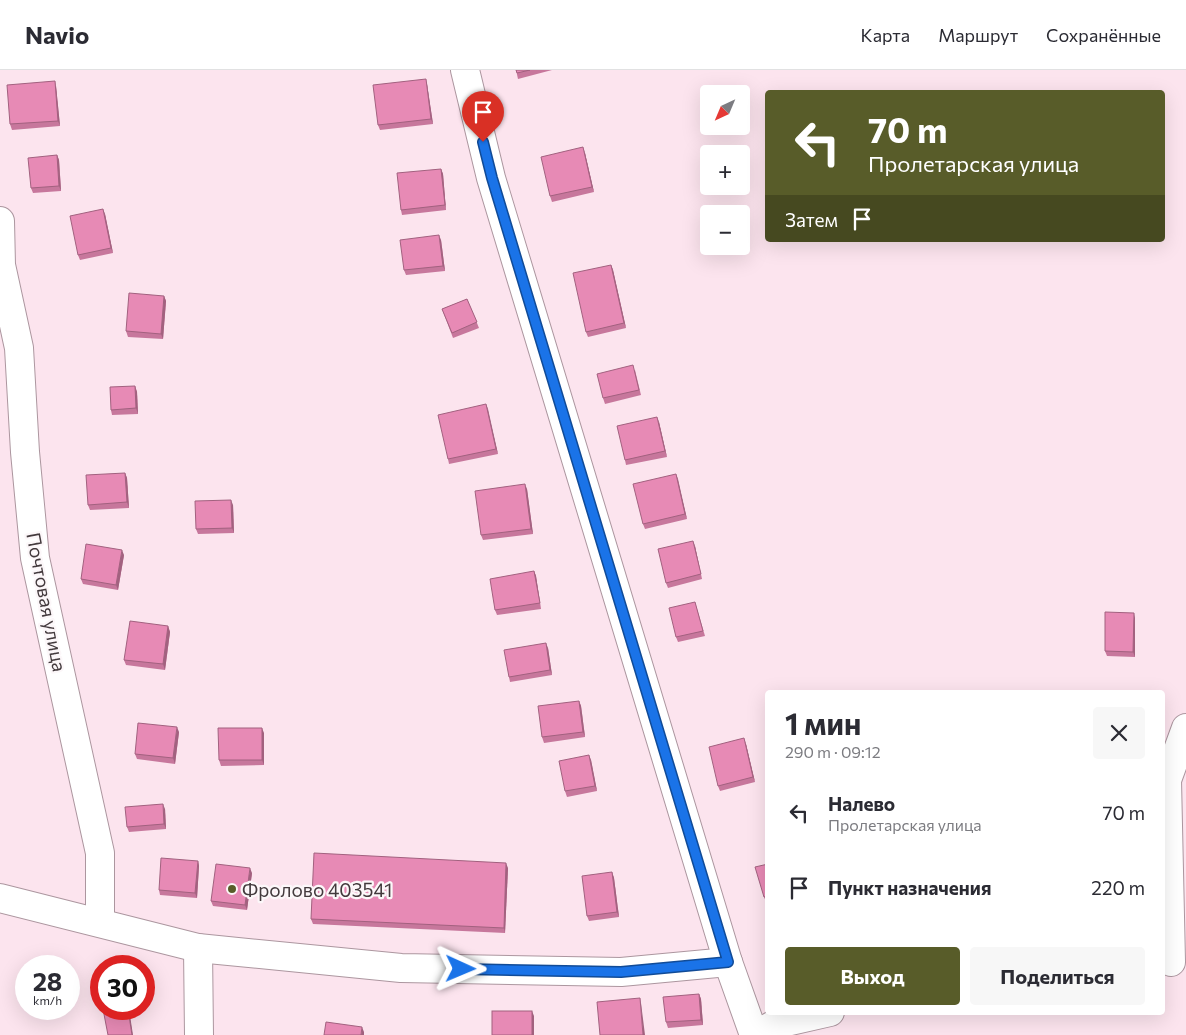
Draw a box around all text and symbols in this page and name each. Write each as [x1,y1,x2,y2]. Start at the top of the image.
text: Navio [25,20,89,49]
text: Карта [861,24,910,46]
text: Маршрут [938,24,1018,46]
text: Сохранённые [1046,24,1161,46]
north arrow [700,85,750,135]
map controls [700,85,750,255]
pin [462,91,504,142]
icon: arrive [469,98,497,126]
text: 70 m [868,107,948,150]
icon: left [785,110,850,175]
button: + [700,145,750,195]
text: Пролетарская улица [868,150,1079,177]
button: − [700,205,750,255]
icon: arrive [848,205,876,233]
text: Затем [785,208,838,231]
street label: Почтовая улица [22,530,72,674]
text: 1 мин [785,704,861,741]
button: close [1093,707,1145,759]
text: 290 m · 09:12 [785,742,881,761]
text: Налево [828,792,895,815]
icon: left [785,799,813,827]
text: 70 m [1102,801,1145,824]
text: Пролетарская улица [828,815,982,834]
icon: arrive [785,874,813,902]
text: Пункт назначения [828,876,991,899]
text: 220 m [1091,876,1145,899]
place label: Фролово 403541 [242,878,392,901]
marker: Фролово 403541 [226,883,238,895]
position arrow [434,942,486,994]
button: Выход [785,947,960,1005]
button: Поделиться [970,947,1145,1005]
speed limit sign: 30 [90,955,155,1020]
text: 28 [33,966,62,996]
text: km/h [33,993,62,1007]

